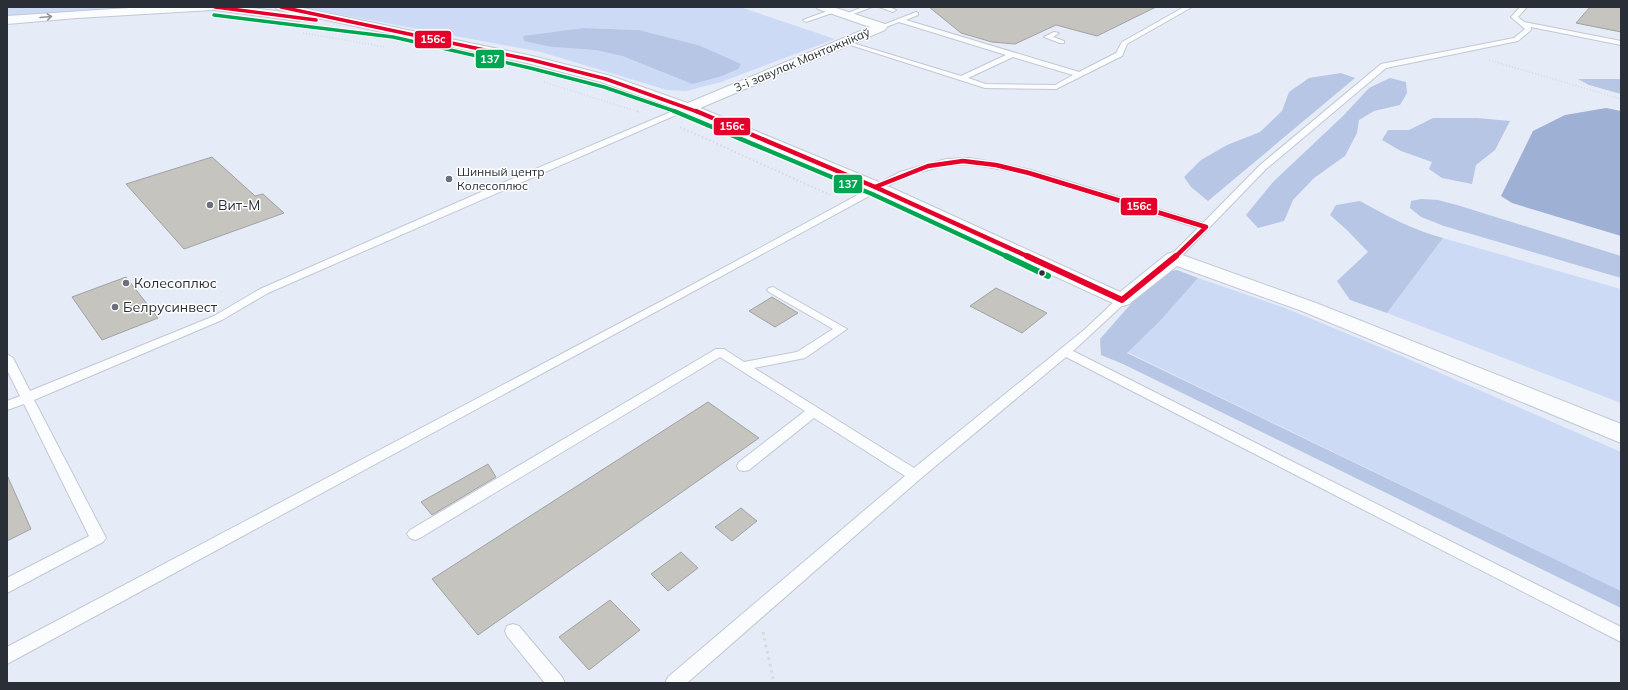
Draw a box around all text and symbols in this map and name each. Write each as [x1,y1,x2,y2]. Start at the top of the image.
one-way arrow [39,13,52,20]
street label: 3-і завулак Мантажнікаў [732,24,873,95]
line badge: 156с [414,30,452,49]
text: 156с [420,32,446,46]
line badge: 137 [475,49,505,69]
text: 137 [480,52,500,66]
line badge: 156с [713,117,751,136]
text: 156с [719,119,745,133]
place label: Шинный центр Колесоплюс [457,164,545,193]
marker: Шинный центр Колесоплюс [444,174,454,184]
line badge: 137 [833,174,863,194]
text: 137 [838,177,858,191]
place label: Вит-М [218,196,260,214]
line badge: 156с [1120,197,1158,216]
text: 156с [1126,199,1152,213]
marker: Вит-М [205,200,215,210]
unlabelled marker [1037,268,1047,278]
place label: Колесоплюс [134,274,217,292]
marker: Колесоплюс [121,278,131,288]
place label: Белрусинвест [123,298,218,316]
marker: Белрусинвест [110,302,120,312]

